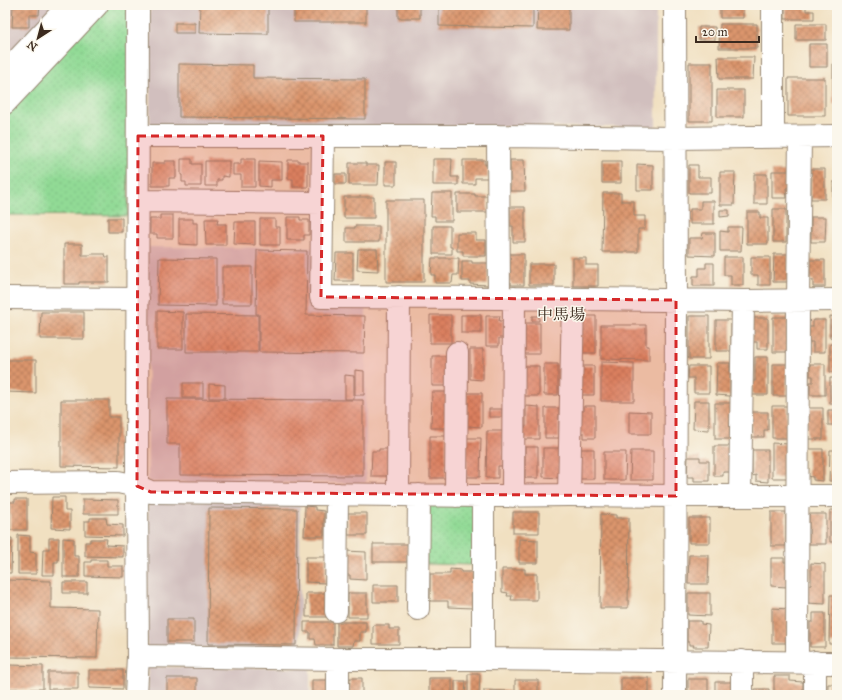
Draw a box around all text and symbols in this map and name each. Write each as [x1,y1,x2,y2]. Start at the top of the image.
north arrow [18,18,58,58]
scale bar [696,18,759,44]
text: 20 m [702,25,728,39]
text: N [24,37,40,54]
district label: 中馬場 [537,305,585,324]

